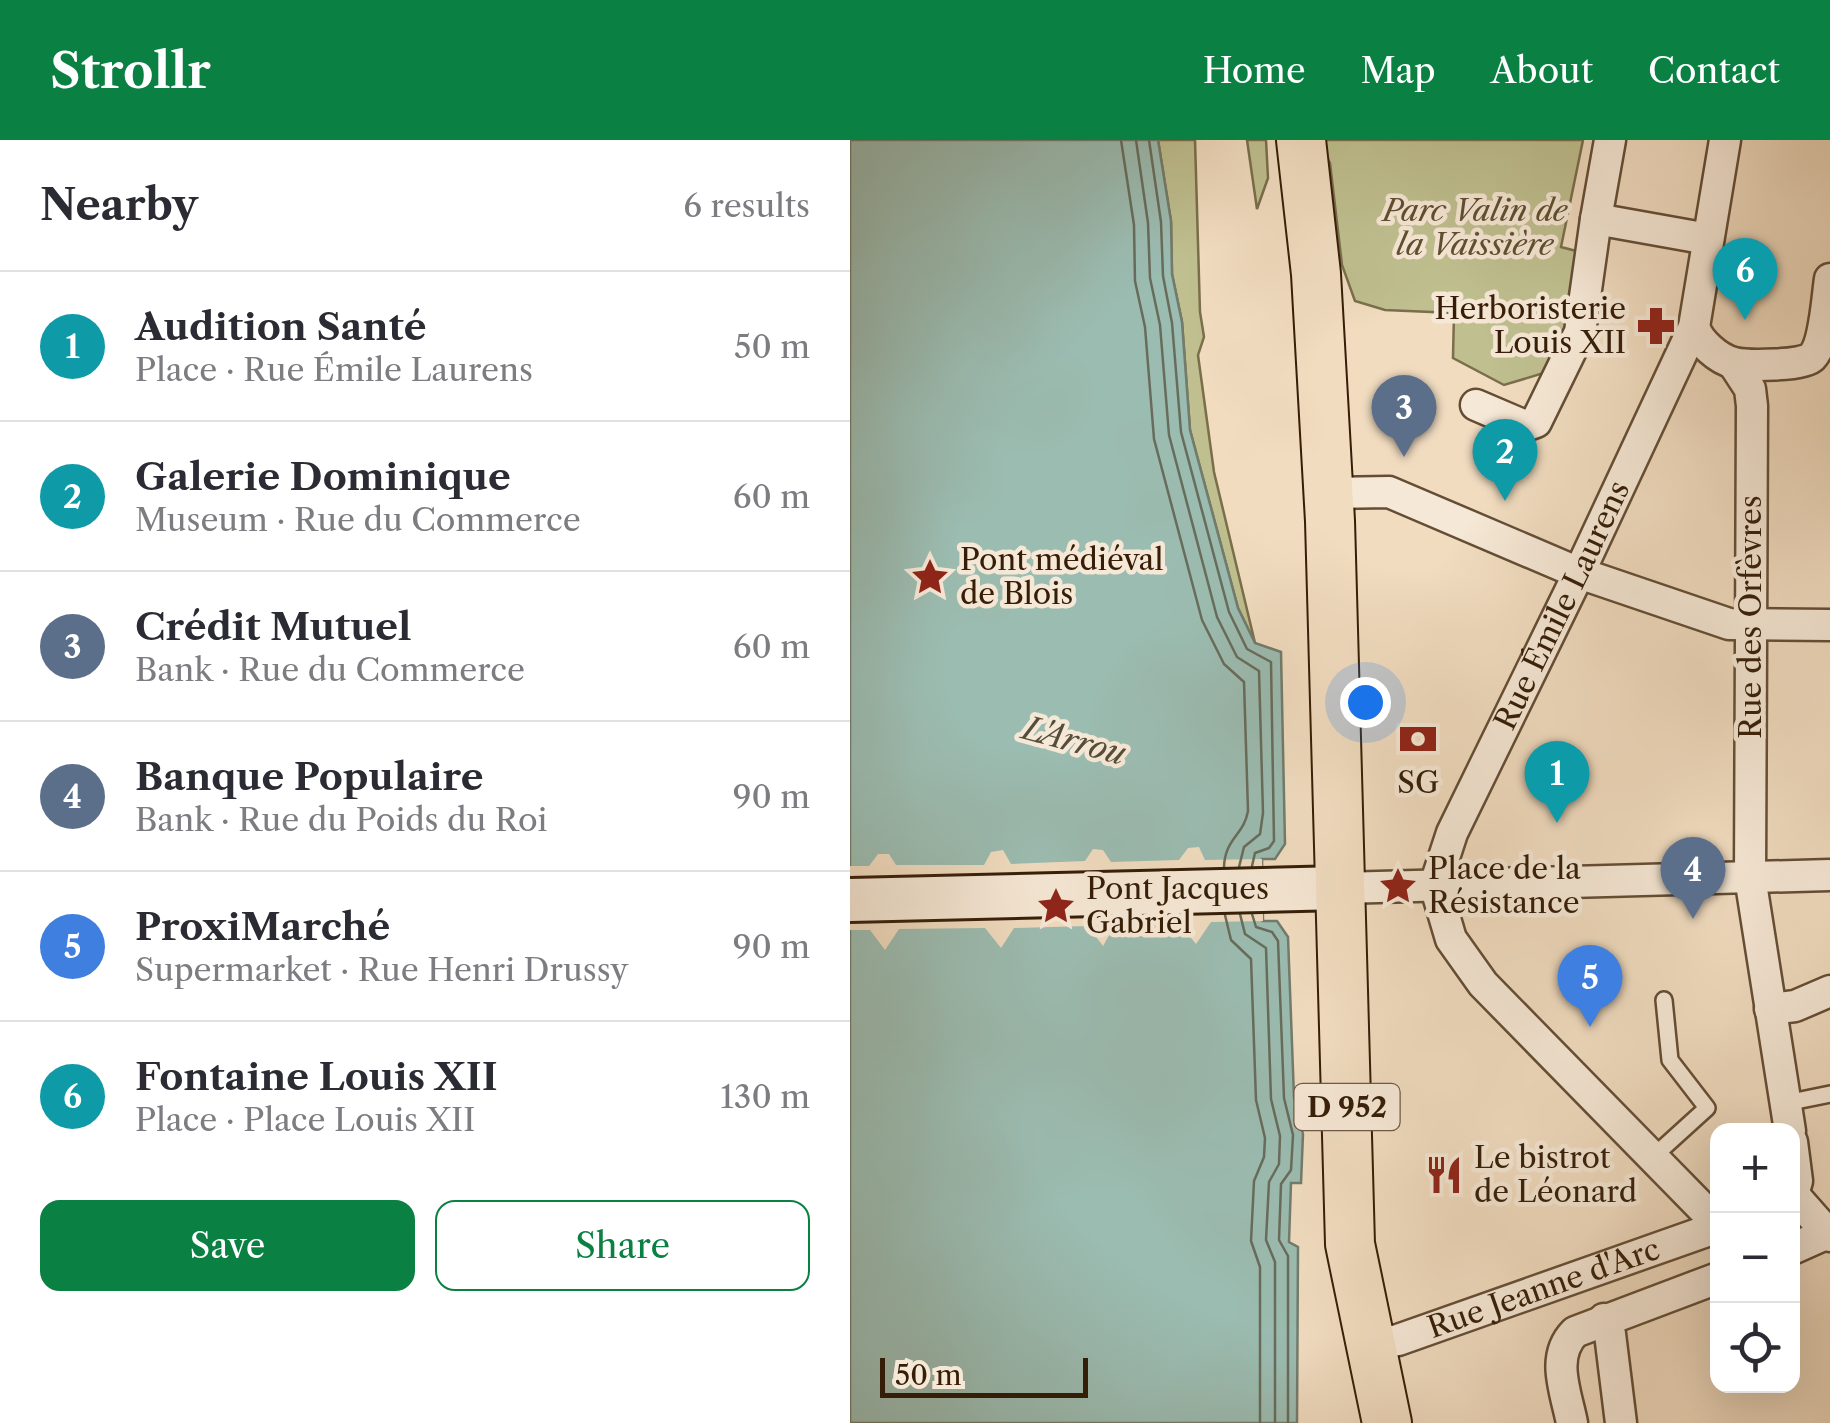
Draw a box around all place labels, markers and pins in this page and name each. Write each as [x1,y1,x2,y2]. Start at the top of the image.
pin: 6 [1712,238,1778,320]
place label: Herboristerie Louis XII [1434,290,1626,361]
pharmacy icon: Herboristerie Louis XII [1635,305,1677,347]
pin: 3 [1372,374,1436,457]
pin: 2 [1472,418,1538,501]
place label: Pont médiéval de Blois [960,541,1163,612]
place icon: Pont médiéval de Blois [909,556,951,598]
bank icon: SG [1397,718,1439,760]
pin: 1 [1524,740,1590,823]
place label: SG [1397,764,1439,801]
pin: 4 [1660,836,1726,919]
place label: Place de la Résistance [1428,850,1581,921]
place icon: Place de la Résistance [1377,865,1419,907]
place label: Pont Jacques Gabriel [1086,870,1269,941]
place icon: Pont Jacques Gabriel [1035,885,1077,927]
pin: 5 [1558,944,1622,1027]
place label: Le bistrot de Léonard [1474,1139,1637,1210]
restaurant icon: Le bistrot de Léonard [1423,1154,1465,1196]

